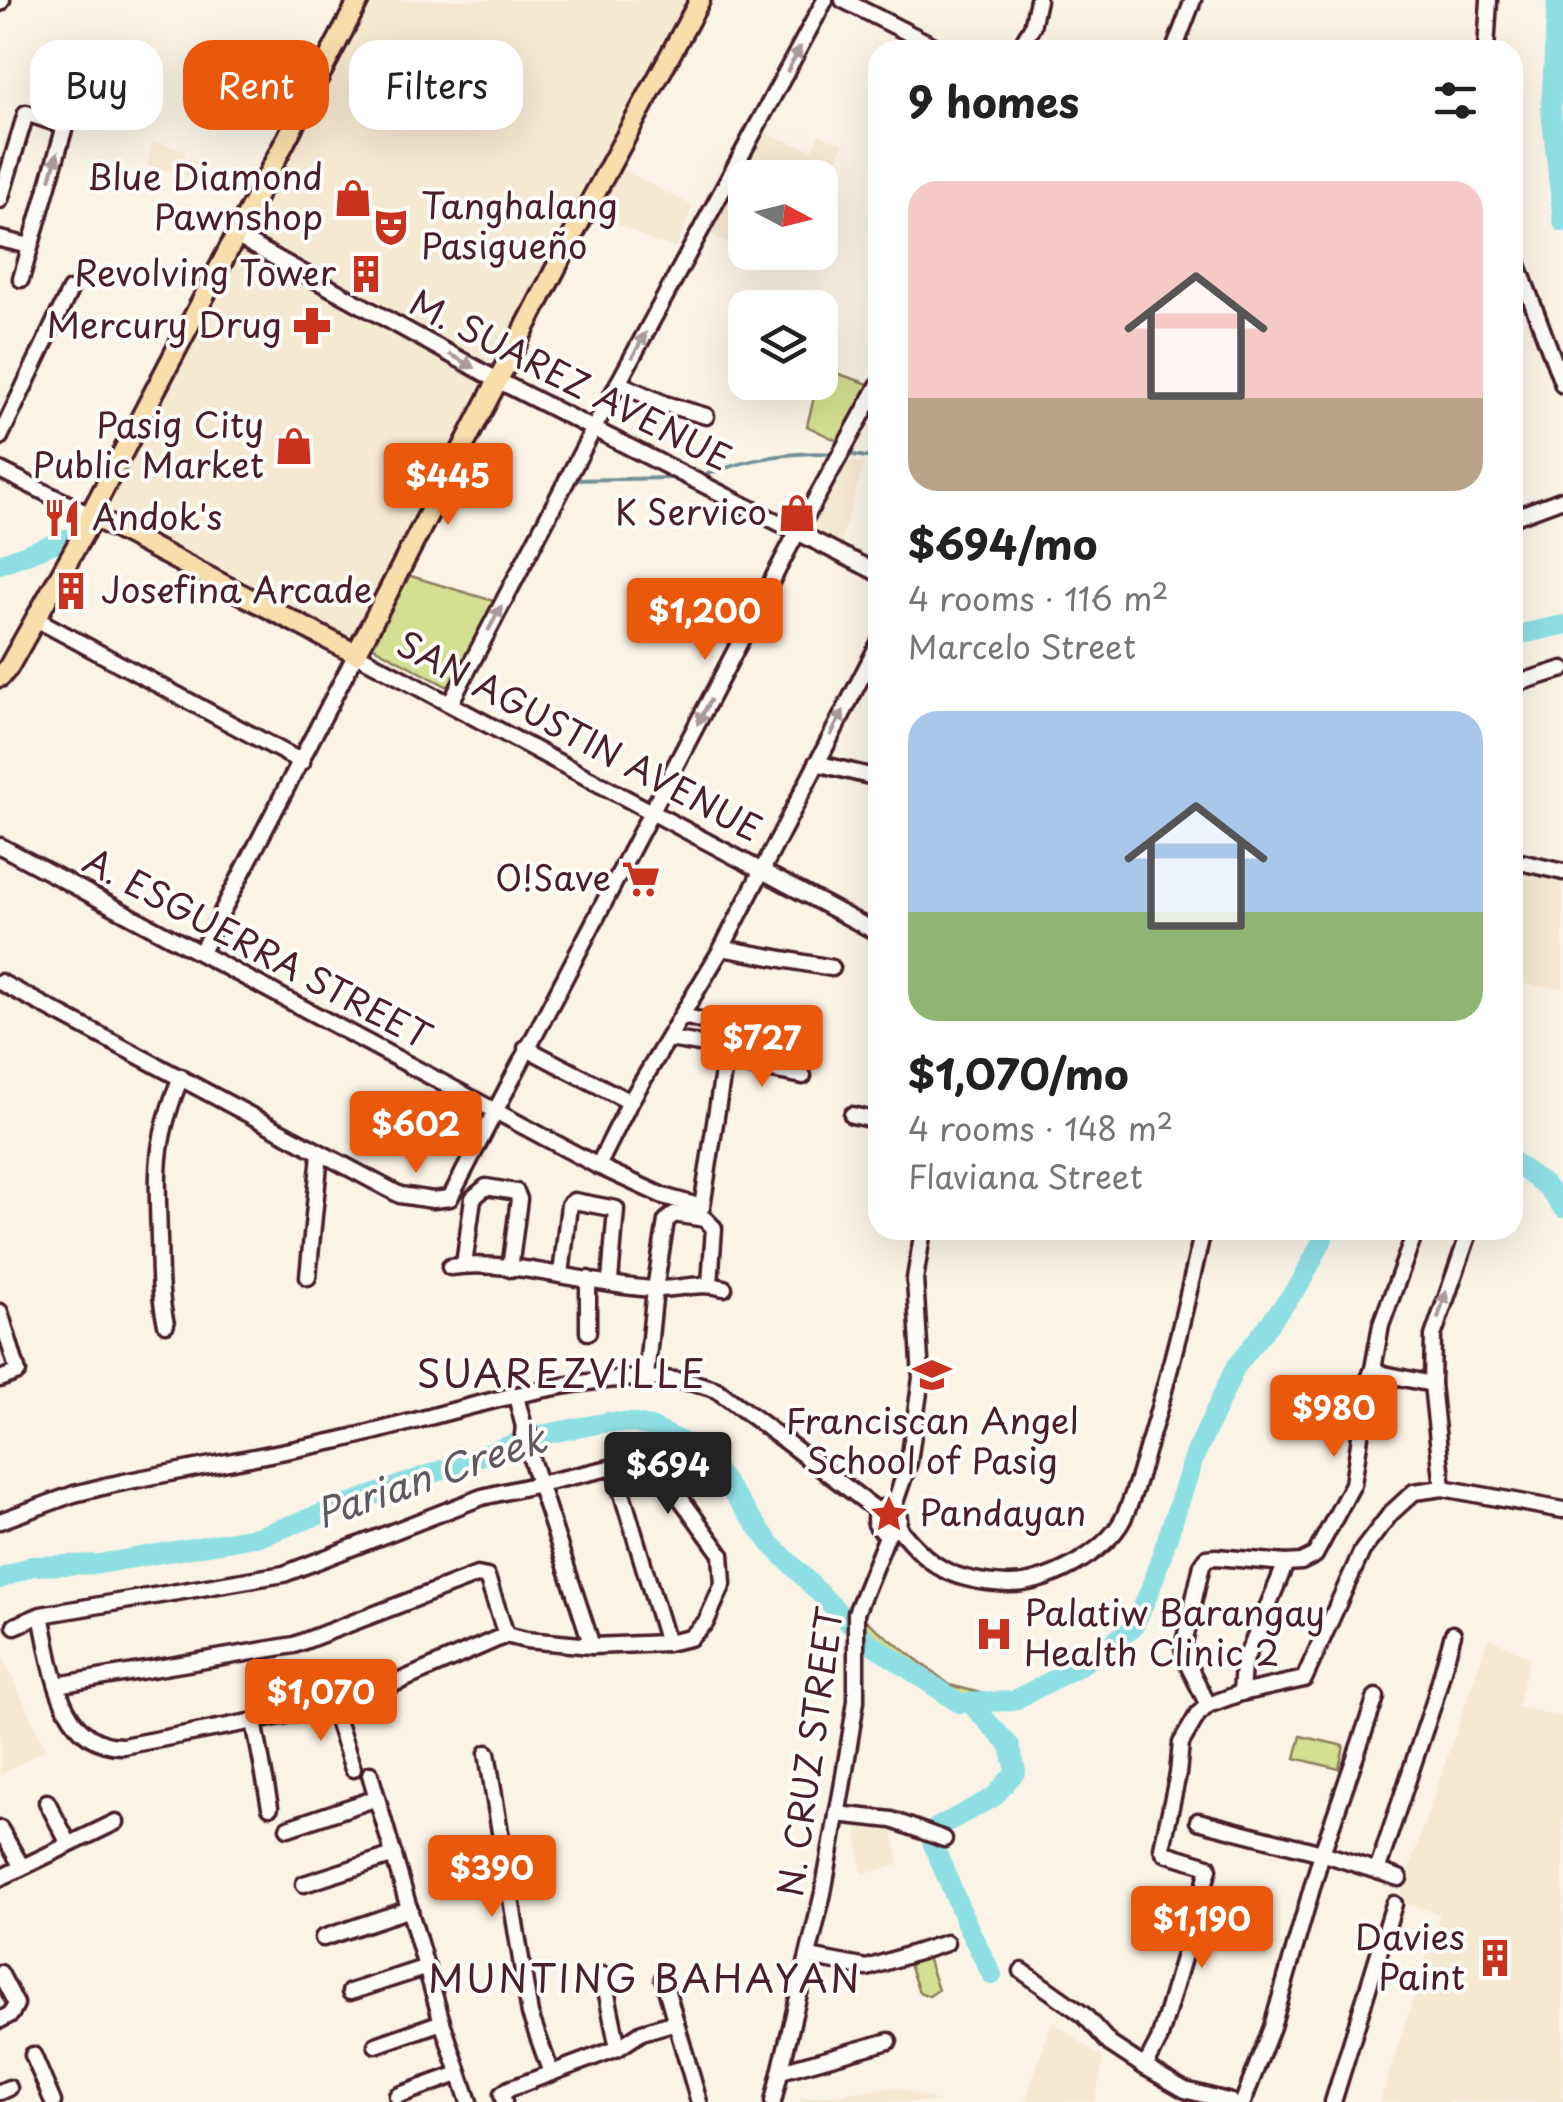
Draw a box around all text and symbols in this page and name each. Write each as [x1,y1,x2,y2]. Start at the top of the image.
chip: Buy [30,40,163,130]
chip: Rent [183,40,329,130]
chip: Filters [349,40,523,130]
one-way arrow [785,44,802,73]
text: 9 homes [908,69,1079,132]
icon: filters [1428,73,1483,128]
place label: Blue Diamond Pawnshop [87,149,323,242]
one-way arrow [47,150,62,181]
north arrow [728,160,838,270]
map controls [728,160,838,400]
shop icon: Blue Diamond Pawnshop [332,177,374,219]
place label: Tanghalang Pasigueño [421,178,618,271]
theatre icon: Tanghalang Pasigueño [370,206,412,248]
place label: Revolving Tower [74,245,337,298]
icon: home [1106,246,1286,426]
building icon: Revolving Tower [345,253,387,295]
street label: M. SUAREZ AVENUE [401,275,741,483]
button: layers [728,290,838,400]
place label: Mercury Drug [46,297,282,350]
pharmacy icon: Mercury Drug [291,305,333,347]
one-way arrow [631,330,648,359]
one-way arrow [448,352,476,369]
place label: Pasig City Public Market [33,397,264,490]
shop icon: Pasig City Public Market [273,425,315,467]
pin: $445 [389,443,507,528]
text: $445 [406,451,490,499]
place label: K Servico [615,484,767,537]
place label: Andok's [92,489,222,542]
shop icon: K Servico [776,492,818,534]
restaurant icon: Andok's [41,497,83,539]
text: $694/mo [908,511,1098,574]
place label: Josefina Arcade [101,562,372,615]
building icon: Josefina Arcade [50,570,92,612]
text: 4 rooms · 116 m² [908,574,1169,622]
pin: $1,200 [624,578,786,663]
text: $1,200 [649,586,761,634]
one-way arrow [486,603,503,632]
street label: SAN AGUSTIN AVENUE [388,616,772,854]
text: Marcelo Street [908,622,1136,670]
one-way arrow [696,697,713,726]
one-way arrow [828,709,845,738]
icon: home [1106,776,1286,956]
street label: A. ESGUERRA STREET [75,833,442,1061]
place label: O!Save [495,850,611,903]
supermarket icon: O!Save [620,858,662,900]
pin: $727 [703,1005,821,1090]
text: $727 [723,1013,801,1061]
text: $1,070/mo [908,1041,1129,1104]
pin: $602 [357,1091,475,1176]
text: $602 [372,1099,460,1147]
text: 4 rooms · 148 m² [908,1104,1173,1152]
text: Flaviana Street [908,1152,1143,1200]
one-way arrow [1435,1289,1450,1320]
district label: SUAREZVILLE [417,1344,707,1401]
school or university icon: Franciscan Angel School of Pasig [911,1354,953,1396]
pin: $980 [1275,1375,1393,1460]
text: $980 [1292,1383,1376,1431]
place label: Franciscan Angel School of Pasig [785,1393,1079,1486]
water label: Parian Creek [307,1408,555,1541]
pin: $694 [609,1432,727,1517]
text: $694 [626,1440,710,1488]
place label: Pandayan [919,1485,1086,1538]
place icon: Pandayan [868,1493,910,1535]
place label: Palatiw Barangay Health Clinic 2 [1024,1585,1325,1678]
street label: N. CRUZ STREET [762,1604,855,1900]
hospital icon: Palatiw Barangay Health Clinic 2 [973,1613,1015,1655]
pin: $1,070 [240,1659,402,1744]
text: $1,070 [267,1667,375,1715]
pin: $390 [433,1835,551,1920]
text: $390 [450,1843,534,1891]
pin: $1,190 [1121,1886,1283,1971]
text: $1,190 [1153,1894,1251,1942]
place label: Davies Paint [1355,1909,1465,2002]
building icon: Davies Paint [1474,1937,1516,1979]
district label: MUNTING BAHAYAN [428,1949,862,2006]

